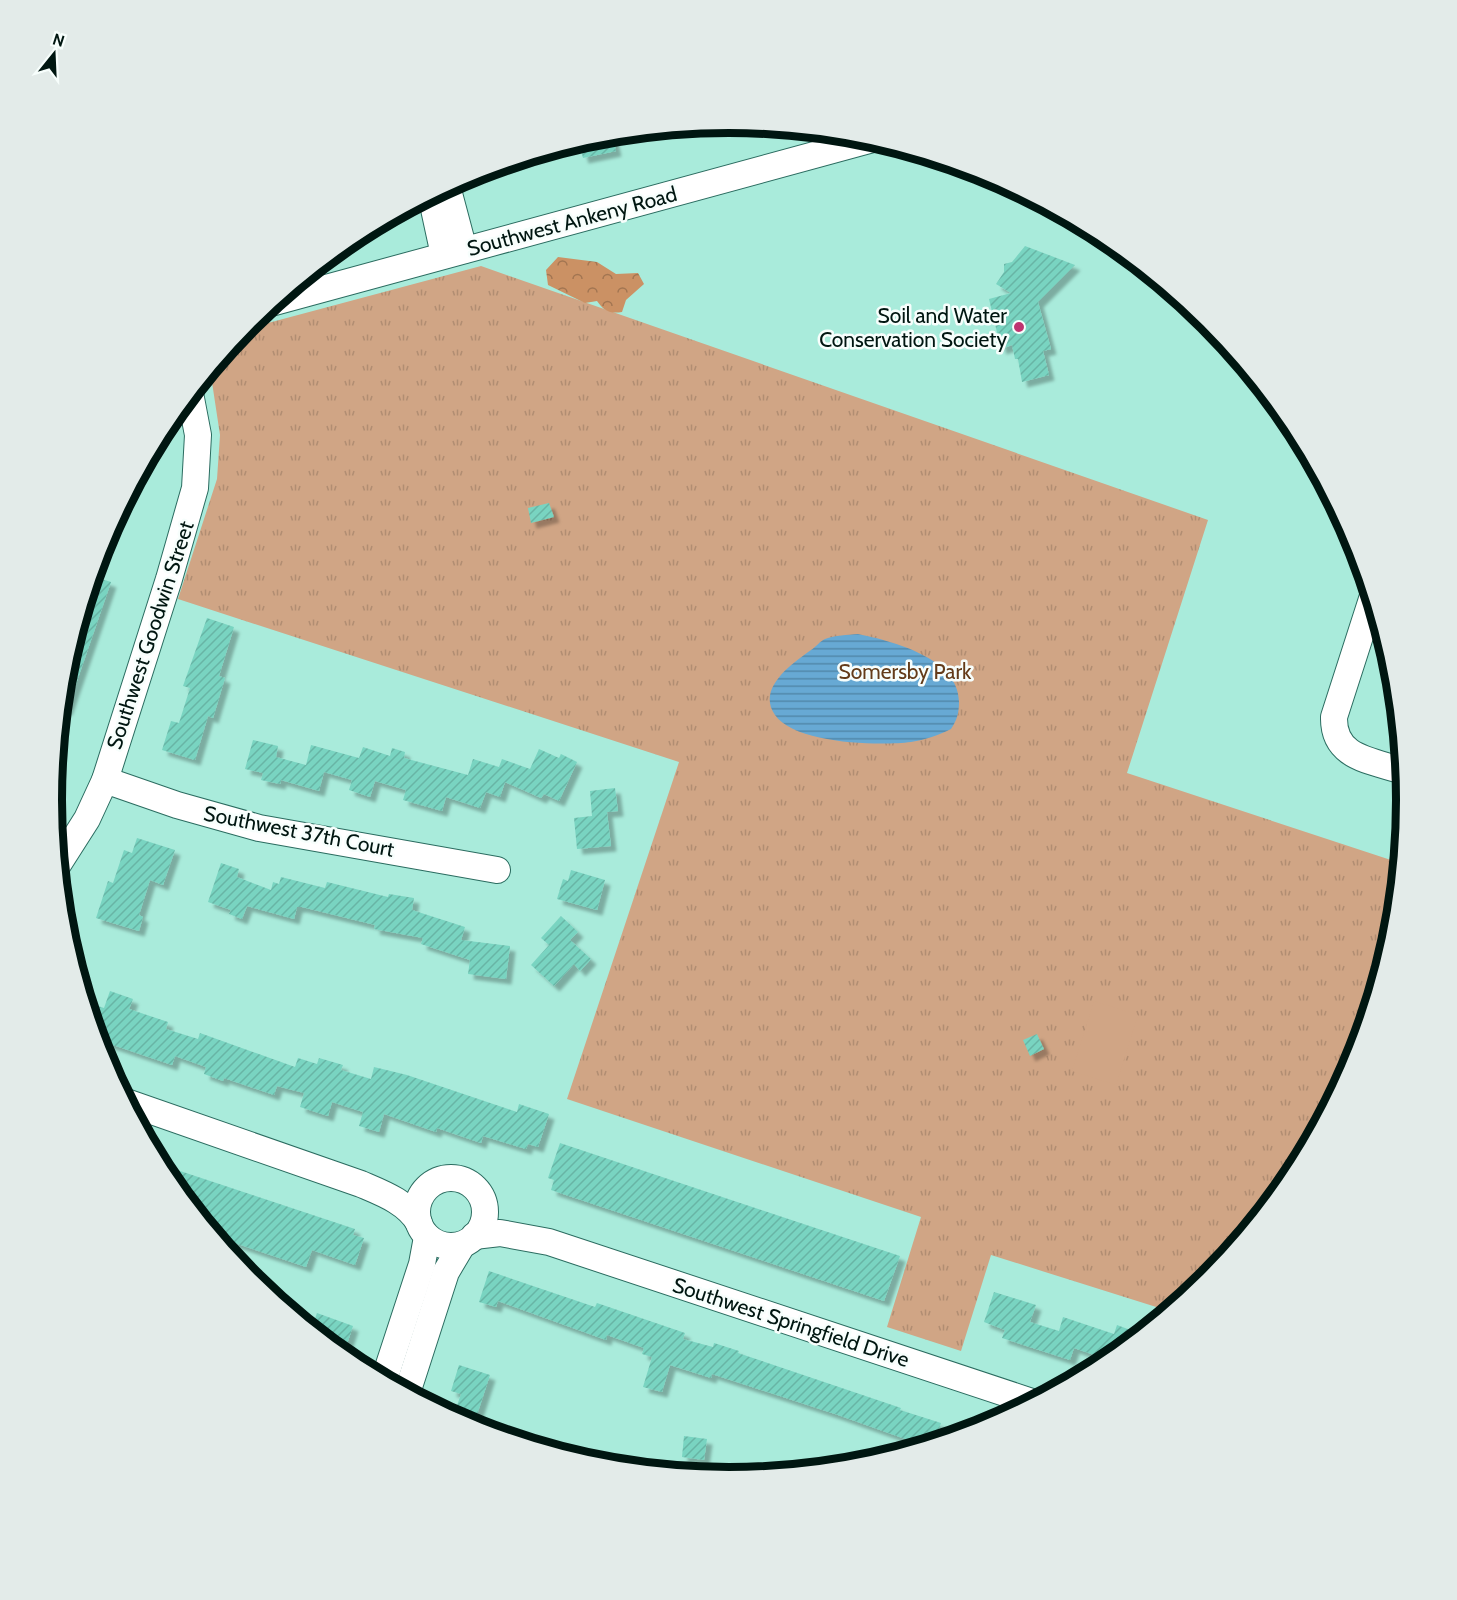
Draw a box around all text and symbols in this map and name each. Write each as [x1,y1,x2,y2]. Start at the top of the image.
north arrow [24,24,84,84]
text: N [50,29,67,51]
street label: Southwest Ankeny Road [464,181,680,261]
place label: Soil and Water Conservation Society [819,303,1007,352]
marker: Soil and Water Conservation Society [1012,320,1026,334]
street label: Southwest Goodwin Street [101,518,199,752]
park label: Somersby Park [839,659,972,684]
street label: Southwest 37th Court [202,800,396,862]
street label: Southwest Springfield Drive [670,1272,913,1372]

